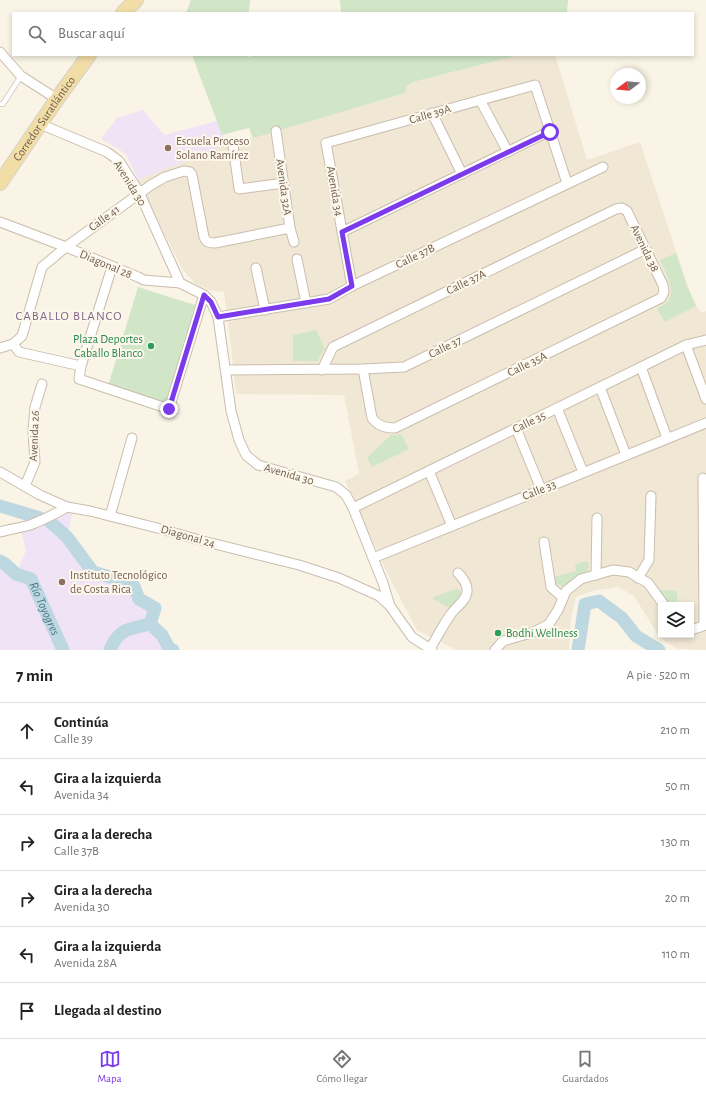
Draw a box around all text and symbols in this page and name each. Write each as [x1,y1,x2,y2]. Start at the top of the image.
search box [12,12,694,56]
icon: search [26,23,48,45]
text: Buscar aquí [58,26,125,41]
north arrow [610,68,646,104]
street label: Corredor Suratlántico [11,74,77,163]
street label: Calle 39A [408,102,452,126]
route start [541,123,559,141]
place label: Escuela Proceso Solano Ramírez [176,135,249,161]
marker: Escuela Proceso Solano Ramírez [163,143,173,153]
street label: Avenida 30 [111,158,149,208]
street label: Avenida 32A [274,158,294,216]
street label: Avenida 34 [325,165,345,217]
street label: Calle 41 [86,203,122,233]
street label: Avenida 38 [629,223,662,274]
street label: Calle 37B [394,241,436,271]
street label: Diagonal 28 [78,248,134,281]
street label: Calle 37A [444,267,488,297]
district label: CABALLO BLANCO [15,310,123,323]
place label: Plaza Deportes Caballo Blanco [73,333,143,359]
street label: Calle 37 [427,334,463,360]
marker: Plaza Deportes Caballo Blanco [146,341,156,351]
street label: Calle 35A [505,349,549,379]
route end [160,400,178,418]
street label: Calle 35 [511,409,547,435]
street label: Avenida 26 [27,410,41,462]
street label: Avenida 30 [263,461,315,487]
street label: Calle 33 [520,478,558,502]
street label: Diagonal 24 [160,523,217,550]
place label: Instituto Tecnológico de Costa Rica [70,569,167,595]
marker: Instituto Tecnológico de Costa Rica [57,577,67,587]
water label: Río Toyogres [27,580,62,637]
map controls [658,602,694,638]
button: layers [658,602,694,638]
place label: Bodhi Wellness [506,627,578,639]
marker: Bodhi Wellness [493,628,503,638]
text: 7 min [16,667,53,684]
text: A pie · 520 m [627,669,690,682]
text: Continúa [54,715,109,730]
icon: ahead [16,720,38,742]
text: 210 m [660,724,690,737]
text: Calle 39 [54,733,93,746]
text: Gira a la izquierda [54,771,161,786]
icon: left [16,776,38,798]
text: 50 m [665,780,690,793]
text: Avenida 34 [54,789,109,802]
text: Gira a la derecha [54,827,153,842]
icon: right [16,832,38,854]
text: 130 m [661,836,690,849]
text: Calle 37B [54,845,99,858]
text: Gira a la derecha [54,883,153,898]
icon: right [16,888,38,910]
text: 20 m [665,892,690,905]
text: Avenida 30 [54,901,110,914]
text: Gira a la izquierda [54,939,161,954]
icon: left [16,944,38,966]
text: 110 m [662,948,690,961]
text: Avenida 28A [54,957,117,970]
icon: arrive [16,1000,38,1022]
text: Llegada al destino [54,1003,162,1018]
tab: Mapa [97,1048,122,1085]
tab: Cómo llegar [316,1048,367,1085]
tab: Guardados [562,1048,609,1085]

